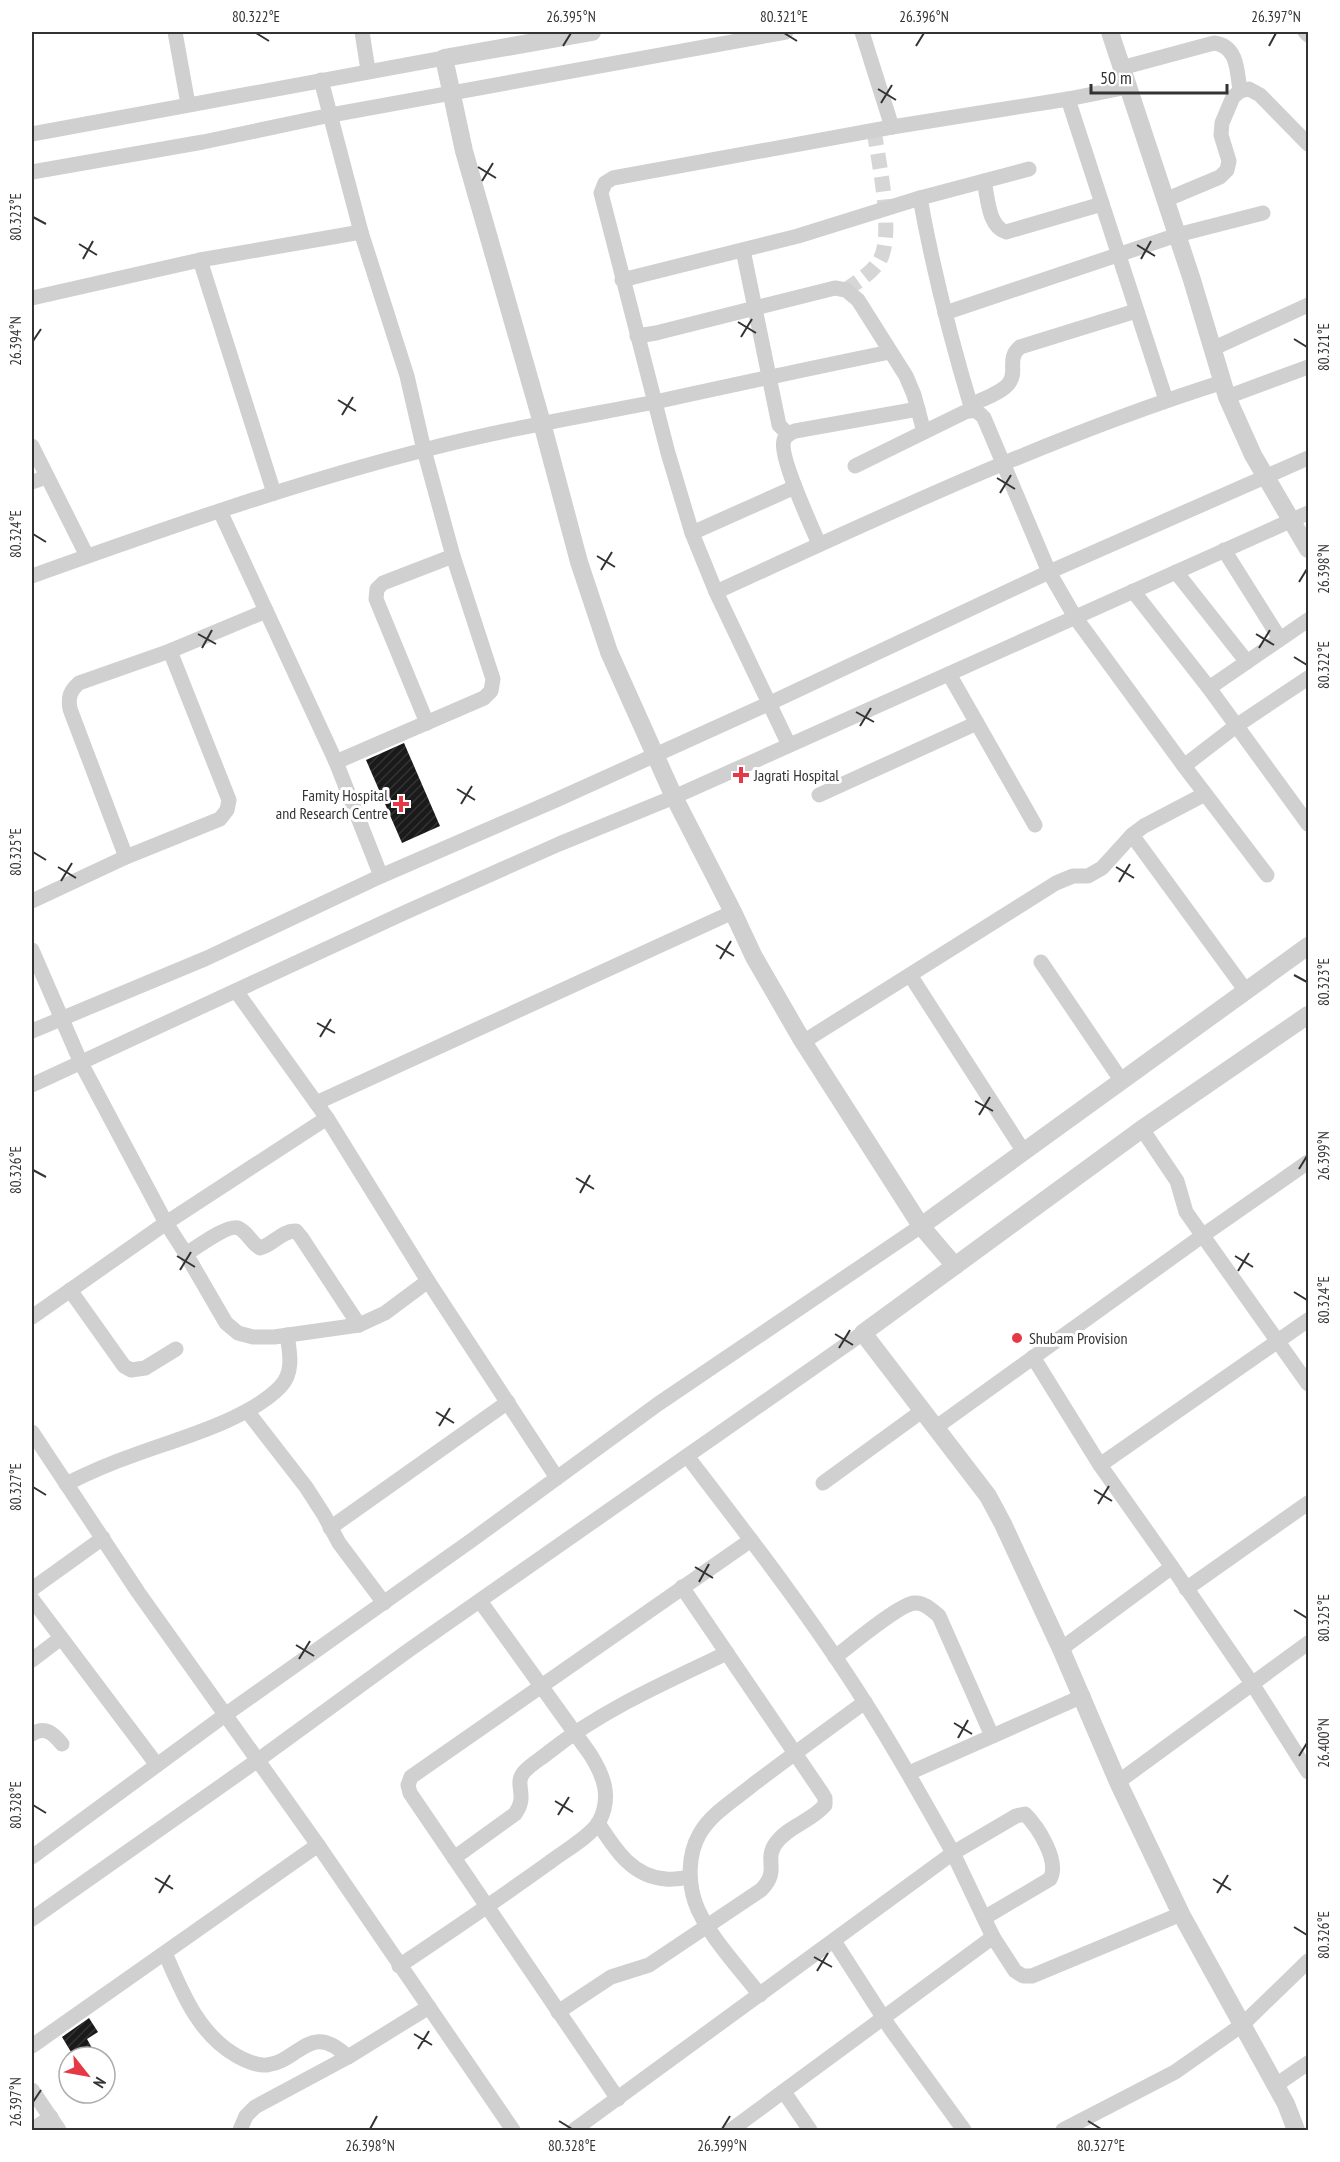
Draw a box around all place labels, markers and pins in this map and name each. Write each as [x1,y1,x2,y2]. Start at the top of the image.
place label: Jagrati Hospital [753,765,839,785]
marker: Jagrati Hospital [732,766,750,784]
place label: Famity Hospital and Research Centre [276,785,388,823]
marker: Famity Hospital and Research Centre [392,795,410,813]
place label: Shubam Provision [1029,1328,1127,1348]
marker: Shubam Provision [1010,1331,1024,1345]

